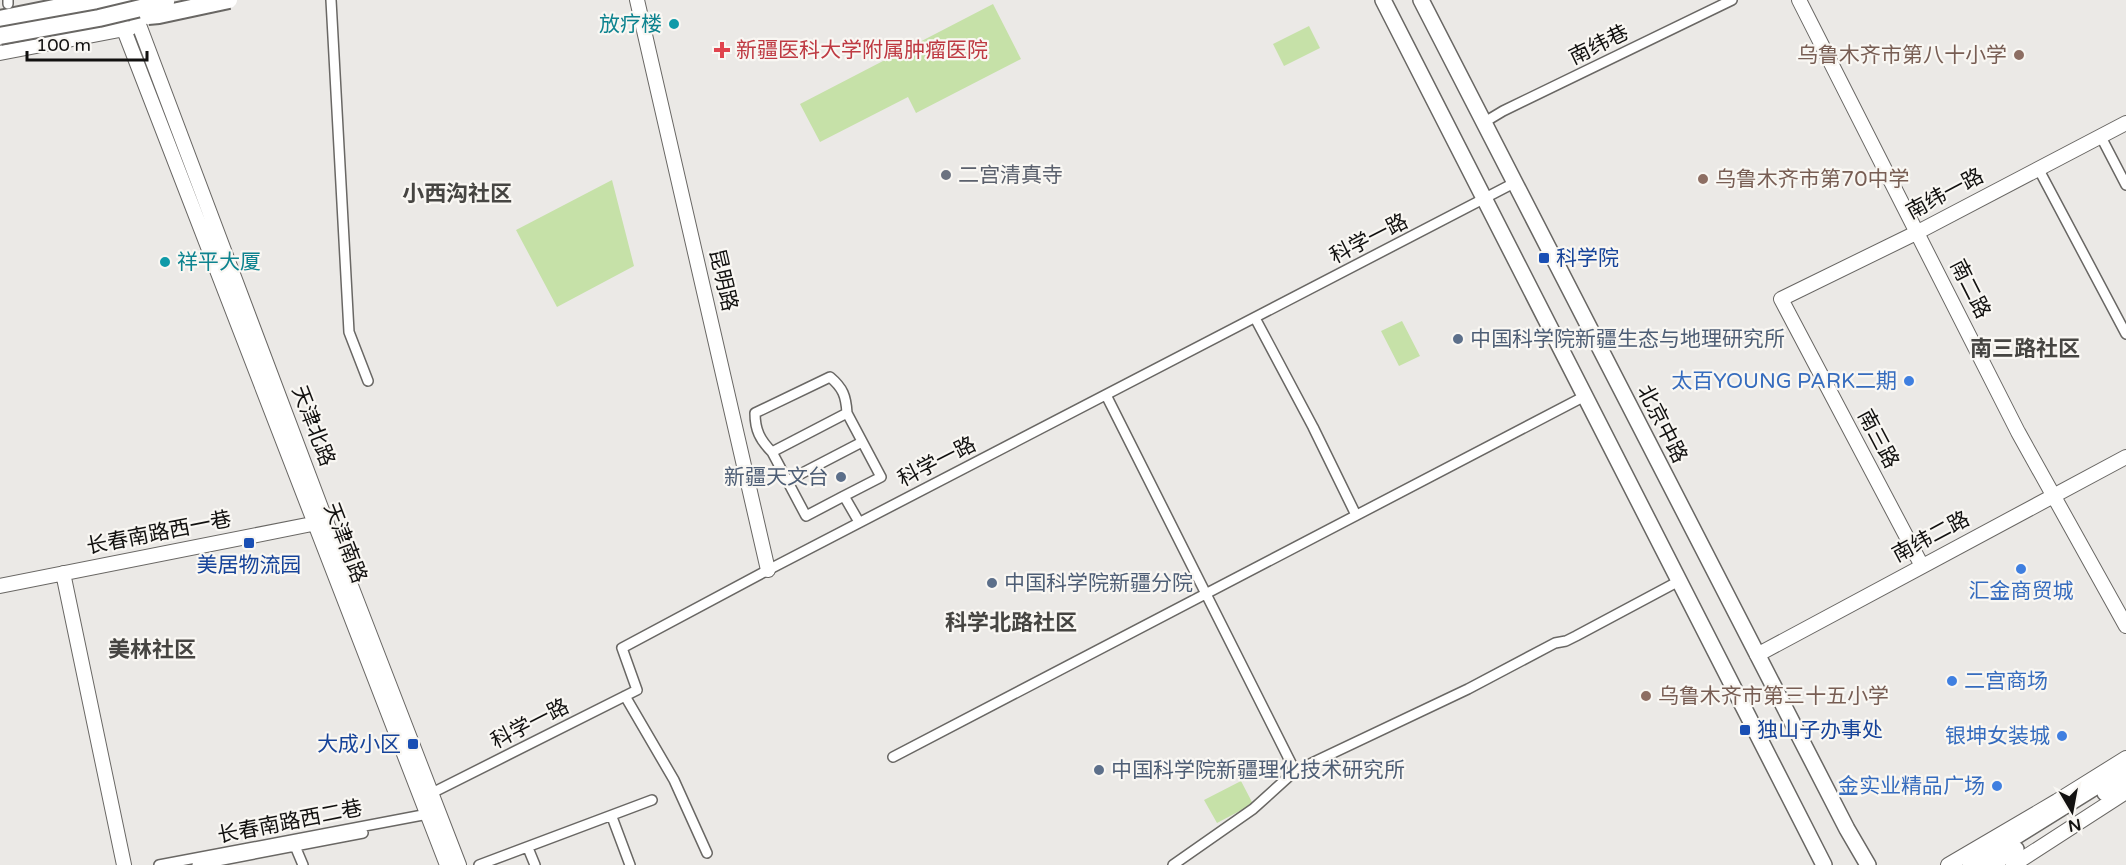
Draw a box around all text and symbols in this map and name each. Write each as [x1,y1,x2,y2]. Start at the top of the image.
place label: 放疗楼 [599,12,662,37]
marker: 放疗楼 [667,17,681,31]
street label: 南纬巷 [1565,20,1633,70]
scale bar [27,24,147,62]
text: 100 m [36,34,91,56]
place label: 新疆医科大学附属肿瘤医院 [736,38,988,63]
marker: 新疆医科大学附属肿瘤医院 [713,41,731,59]
place label: 乌鲁木齐市第八十小学 [1797,43,2007,68]
marker: 乌鲁木齐市第八十小学 [2012,48,2026,62]
place label: 二宫清真寺 [958,163,1063,188]
street label: 南纬一路 [1902,163,1988,225]
place label: 乌鲁木齐市第70中学 [1715,167,1909,192]
marker: 二宫清真寺 [939,168,953,182]
marker: 乌鲁木齐市第70中学 [1696,172,1710,186]
district label: 小西沟社区 [402,181,512,207]
street label: 科学一路 [1326,209,1412,269]
street label: 昆明路 [704,246,742,314]
place label: 科学院 [1556,246,1619,271]
place label: 祥平大厦 [177,250,261,275]
marker: 科学院 [1537,251,1551,265]
marker: 祥平大厦 [158,255,172,269]
street label: 南二路 [1945,255,1995,323]
place label: 中国科学院新疆生态与地理研究所 [1470,327,1785,352]
marker: 中国科学院新疆生态与地理研究所 [1451,332,1465,346]
district label: 南三路社区 [1970,336,2080,362]
place label: 太百YOUNG PARK二期 [1671,369,1897,394]
marker: 太百YOUNG PARK二期 [1902,374,1916,388]
street label: 北京中路 [1632,381,1692,467]
street label: 天津北路 [286,382,340,470]
street label: 南三路 [1852,405,1904,473]
street label: 科学一路 [894,432,980,492]
place label: 新疆天文台 [724,465,829,490]
marker: 新疆天文台 [834,470,848,484]
street label: 天津南路 [318,499,372,587]
street label: 南纬二路 [1888,506,1974,568]
street label: 长春南路西一巷 [84,507,234,559]
marker: 美居物流园 [242,536,256,550]
place label: 美居物流园 [197,553,302,578]
marker: 汇金商贸城 [2014,562,2028,576]
place label: 中国科学院新疆分院 [1004,571,1193,596]
marker: 中国科学院新疆分院 [985,576,999,590]
place label: 汇金商贸城 [1969,579,2074,604]
district label: 科学北路社区 [945,610,1077,636]
district label: 美林社区 [108,637,196,663]
place label: 二宫商场 [1964,669,2048,694]
marker: 二宫商场 [1945,674,1959,688]
place label: 乌鲁木齐市第三十五小学 [1658,684,1889,709]
marker: 乌鲁木齐市第三十五小学 [1639,689,1653,703]
street label: 科学一路 [487,694,573,754]
place label: 独山子办事处 [1757,718,1883,743]
marker: 独山子办事处 [1738,723,1752,737]
place label: 银坤女装城 [1945,724,2050,749]
marker: 银坤女装城 [2055,729,2069,743]
place label: 大成小区 [317,732,401,757]
marker: 大成小区 [406,737,420,751]
place label: 中国科学院新疆理化技术研究所 [1111,758,1405,783]
marker: 中国科学院新疆理化技术研究所 [1092,763,1106,777]
place label: 金实业精品广场 [1838,774,1985,799]
marker: 金实业精品广场 [1990,779,2004,793]
north arrow [2042,781,2102,841]
street label: 长春南路西二巷 [215,796,365,848]
text: N [2066,814,2082,836]

